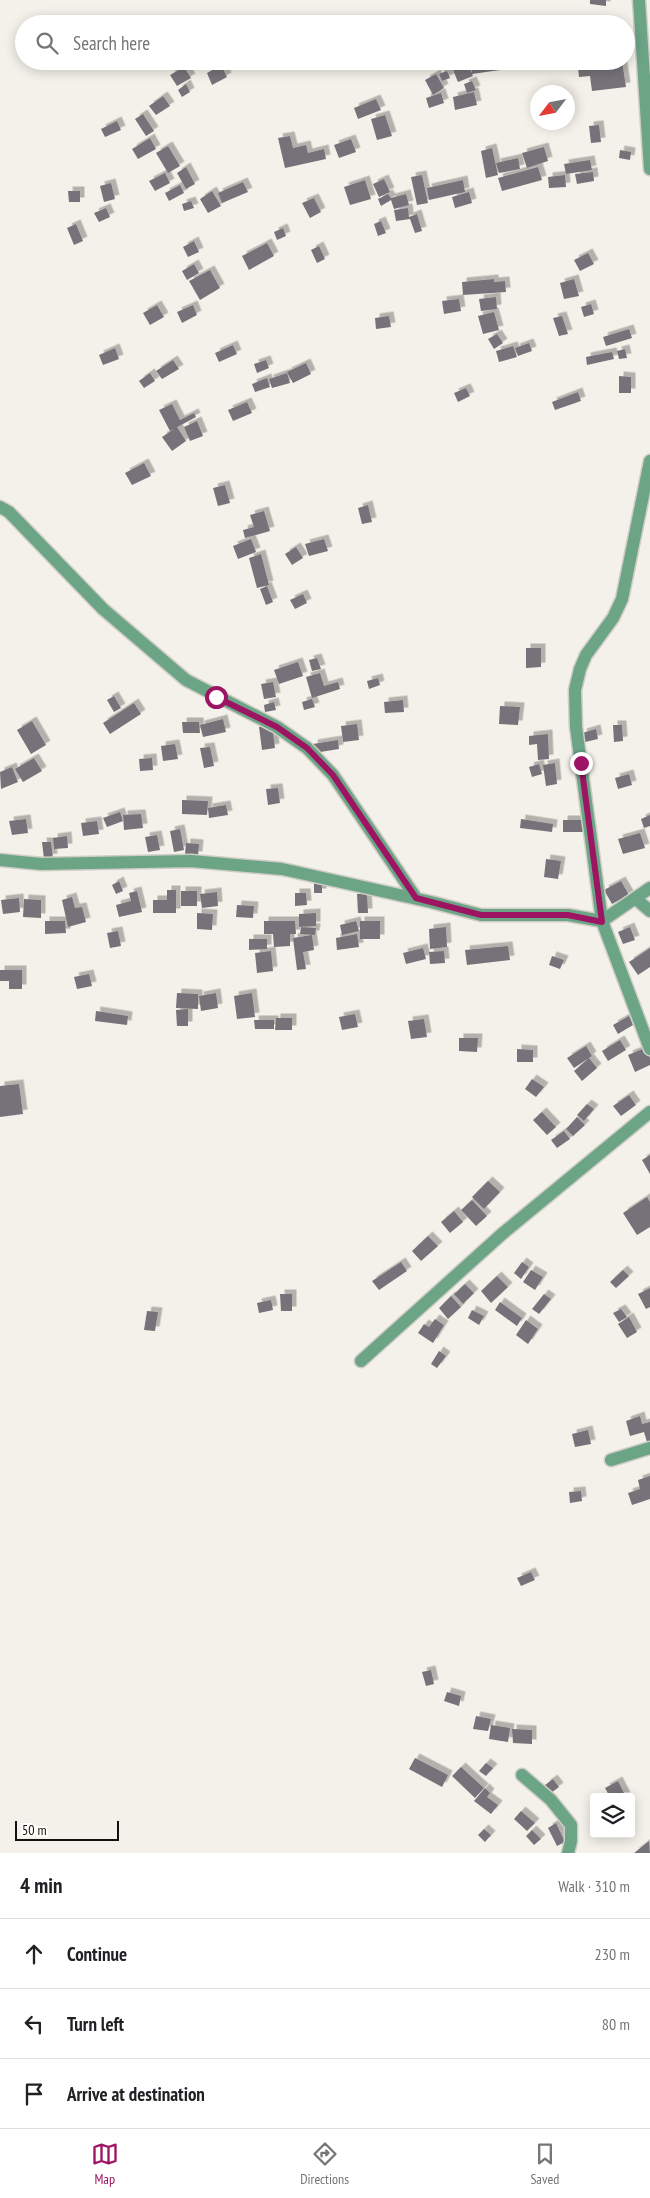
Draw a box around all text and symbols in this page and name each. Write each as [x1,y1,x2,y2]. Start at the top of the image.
search box [15,15,635,70]
icon: search [33,29,61,57]
text: Search here [73,31,150,55]
north arrow [530,85,575,130]
route start [205,686,228,709]
route end [570,752,593,775]
map controls [590,1793,635,1838]
button: layers [590,1793,635,1838]
scale bar [15,1818,119,1841]
text: 50 m [22,1821,47,1839]
text: 4 min [20,1872,62,1899]
text: Walk · 310 m [558,1876,630,1896]
icon: ahead [20,1940,48,1968]
text: Continue [67,1942,127,1966]
text: 230 m [595,1944,630,1964]
icon: left [20,2010,48,2038]
text: Turn left [67,2012,124,2036]
text: 80 m [602,2014,630,2034]
icon: arrive [20,2080,48,2108]
text: Arrive at destination [67,2082,205,2106]
tab: Map [91,2140,119,2188]
tab: Directions [300,2140,349,2188]
tab: Saved [530,2140,559,2188]

